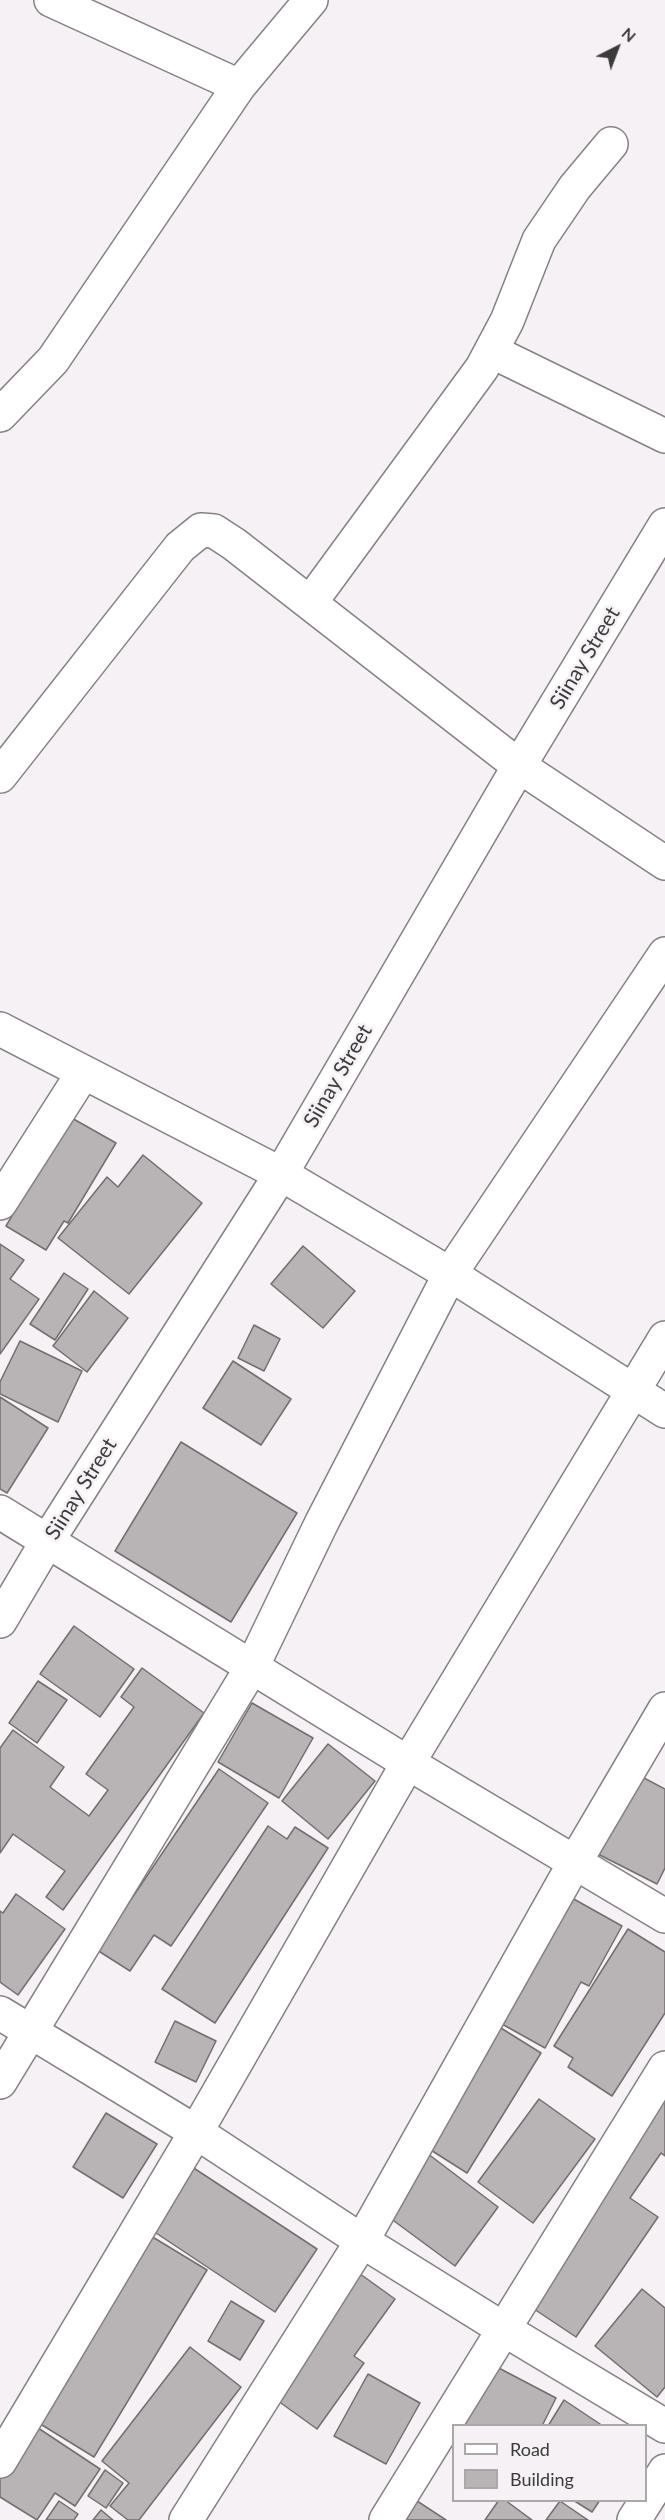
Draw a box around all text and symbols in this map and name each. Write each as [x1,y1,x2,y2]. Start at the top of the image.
north arrow [587,18,647,78]
text: N [618,23,640,45]
street label: Siinay Street [545,602,625,714]
street label: Siinay Street [298,1020,378,1132]
street label: Siinay Street [40,1434,122,1544]
legend [452,2424,647,2502]
text: Road [510,2438,550,2460]
text: Building [510,2468,574,2490]

